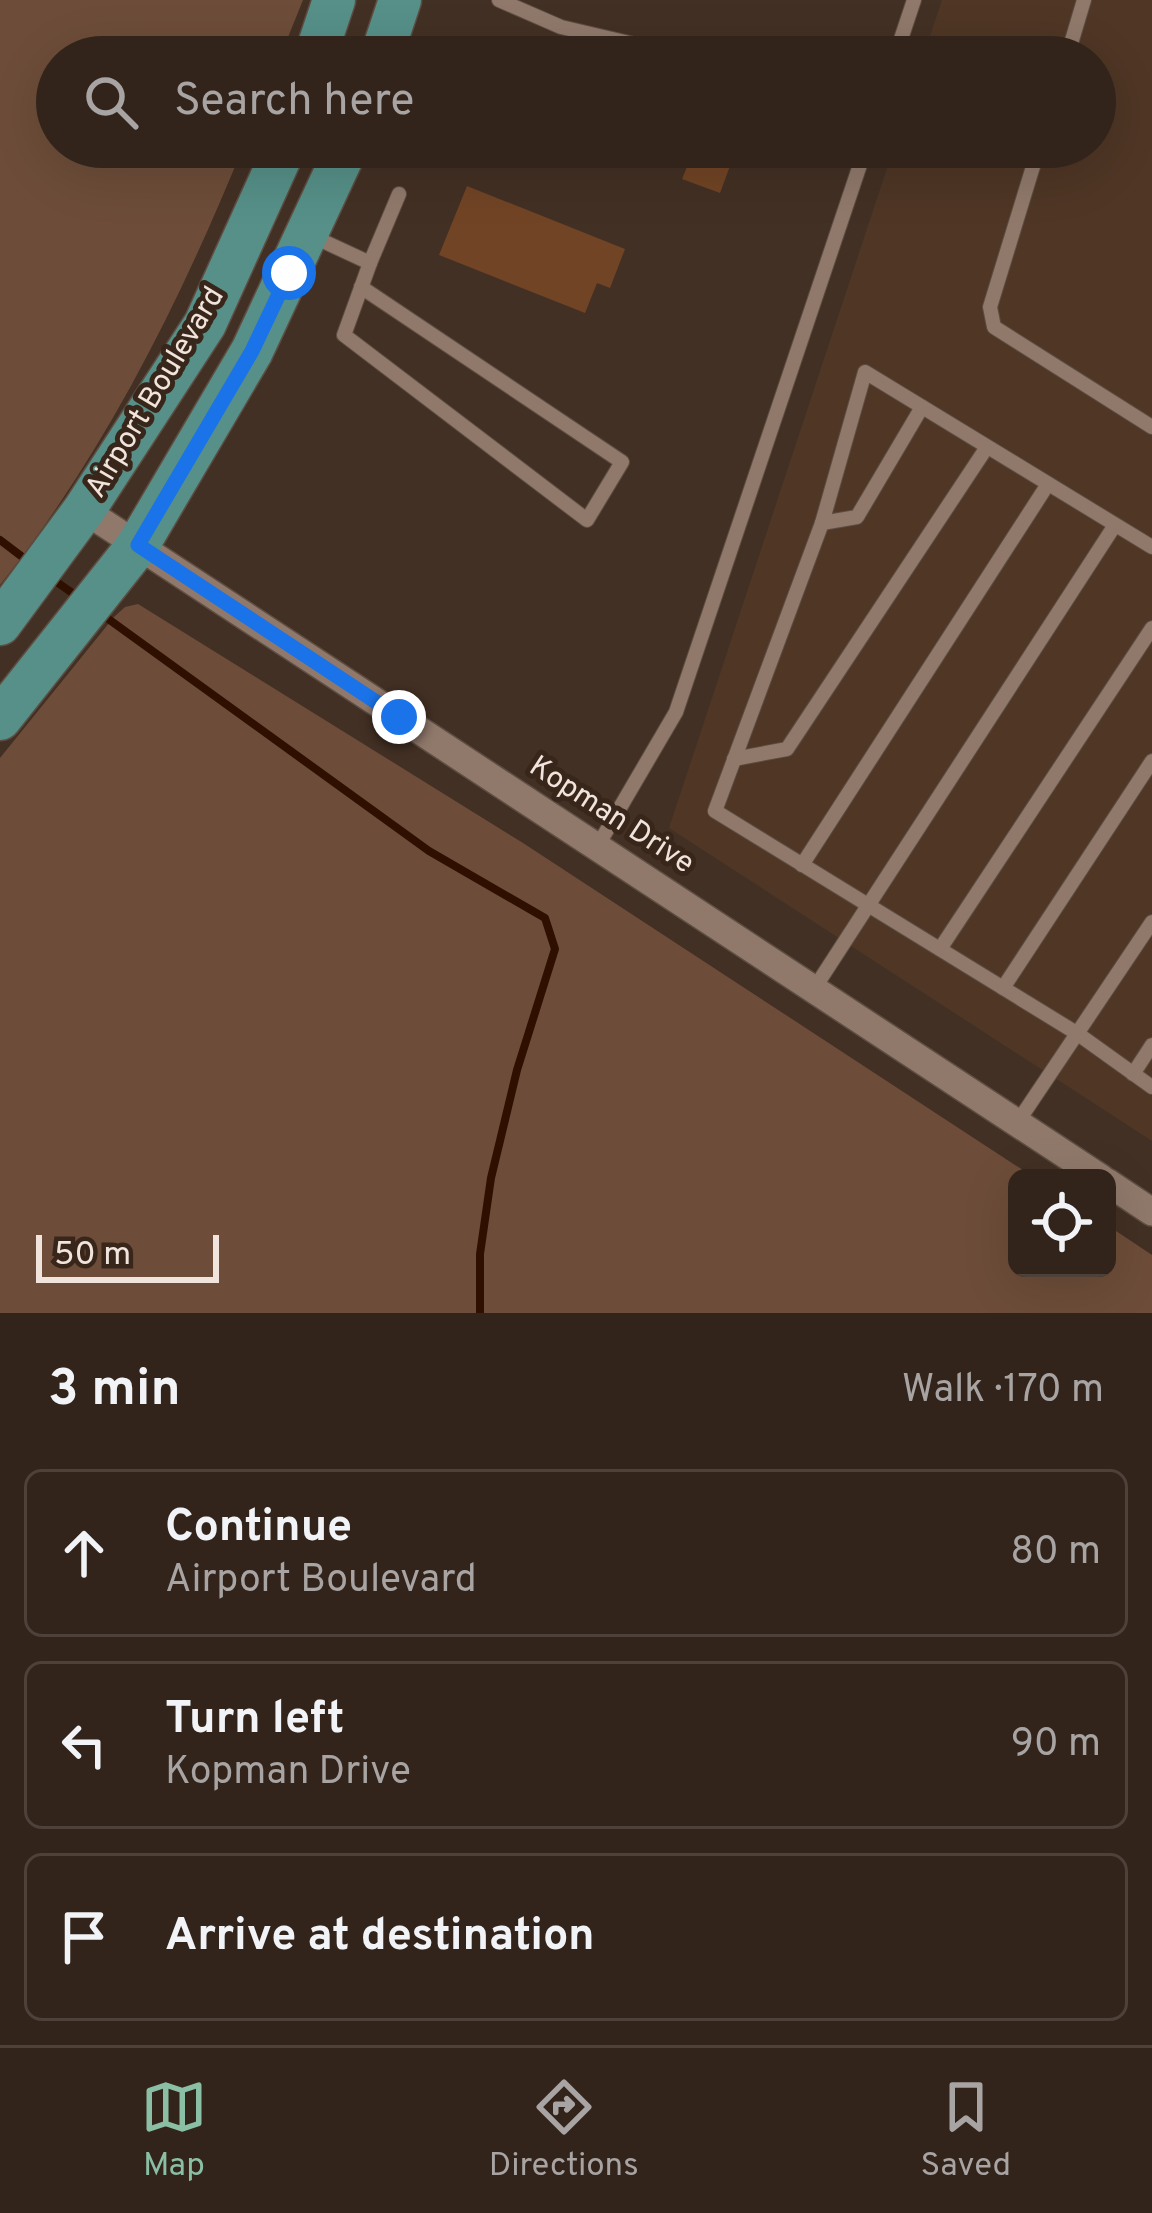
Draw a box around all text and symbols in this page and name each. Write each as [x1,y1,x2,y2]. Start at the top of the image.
search box [36,36,1116,168]
icon: search [78,69,144,135]
text: Search here [174,74,414,131]
route start [262,246,316,300]
street label: Airport Boulevard [78,281,234,505]
route end [372,690,426,744]
street label: Kopman Drive [522,749,700,883]
map controls [1008,1169,1116,1277]
button: locate [1008,1169,1116,1277]
scale bar [36,1229,219,1282]
text: 50 m [54,1235,131,1277]
text: 3 min [48,1359,181,1424]
text: Walk · 170 m [902,1367,1104,1416]
text: Continue [165,1500,352,1557]
icon: ahead [51,1520,117,1586]
text: 80 m [1010,1529,1101,1578]
text: Airport Boulevard [165,1557,477,1606]
text: Turn left [165,1692,344,1749]
icon: left [51,1712,117,1778]
text: 90 m [1011,1721,1101,1770]
text: Kopman Drive [165,1749,411,1798]
icon: arrive [51,1904,117,1970]
text: Arrive at destination [165,1909,595,1966]
tab: Map [141,2074,207,2188]
tab: Directions [489,2074,639,2188]
tab: Saved [920,2074,1011,2188]

